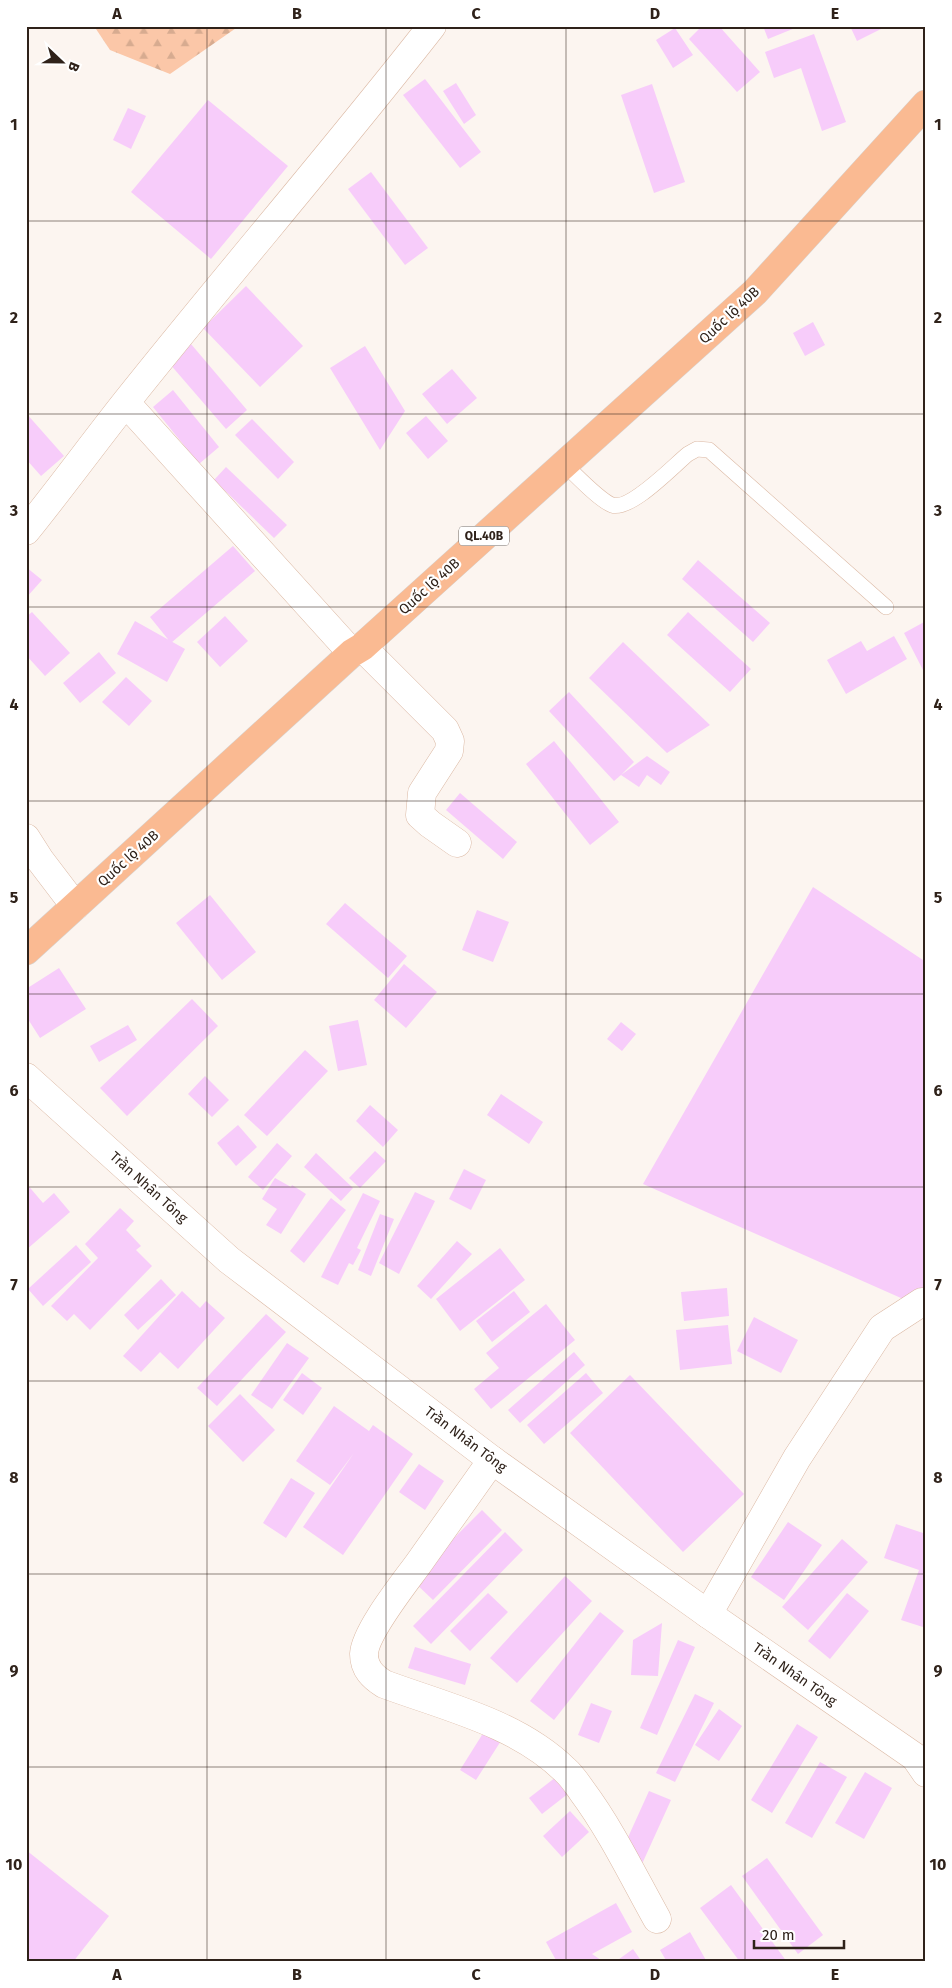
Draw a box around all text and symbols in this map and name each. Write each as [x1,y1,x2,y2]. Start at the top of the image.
text: A [111,4,122,23]
text: B [292,4,302,23]
text: C [471,4,481,23]
text: D [650,4,660,23]
text: E [831,4,839,23]
north arrow [38,38,88,88]
text: B [64,59,83,74]
text: 1 [10,115,18,134]
text: 1 [934,115,942,134]
street label: Quốc lộ 40B [695,282,763,348]
text: 2 [10,308,18,327]
text: 2 [934,308,942,327]
text: 3 [9,501,18,520]
text: 3 [933,501,942,520]
road number: QL.40B [459,526,509,546]
street label: Quốc lộ 40B [395,554,463,618]
text: 4 [9,695,19,714]
text: 4 [933,695,943,714]
street label: Quốc lộ 40B [94,826,162,890]
text: 5 [10,888,19,907]
text: 5 [934,888,943,907]
text: 6 [9,1081,19,1100]
text: 6 [933,1081,943,1100]
street label: Trần Nhân Tông [106,1147,192,1227]
text: 7 [10,1275,18,1294]
text: 7 [934,1275,942,1294]
street label: Trần Nhân Tông [421,1402,511,1476]
text: 8 [9,1468,19,1487]
text: 8 [933,1468,943,1487]
street label: Trần Nhân Tông [749,1638,841,1710]
text: 9 [10,1661,19,1680]
text: 9 [934,1661,943,1680]
text: 10 [6,1855,22,1874]
text: 10 [930,1855,946,1874]
scale bar [754,1918,844,1950]
text: 20 m [762,1926,795,1944]
text: A [111,1965,122,1984]
text: B [292,1965,302,1984]
text: C [471,1965,481,1984]
text: D [650,1965,660,1984]
text: E [831,1965,839,1984]

